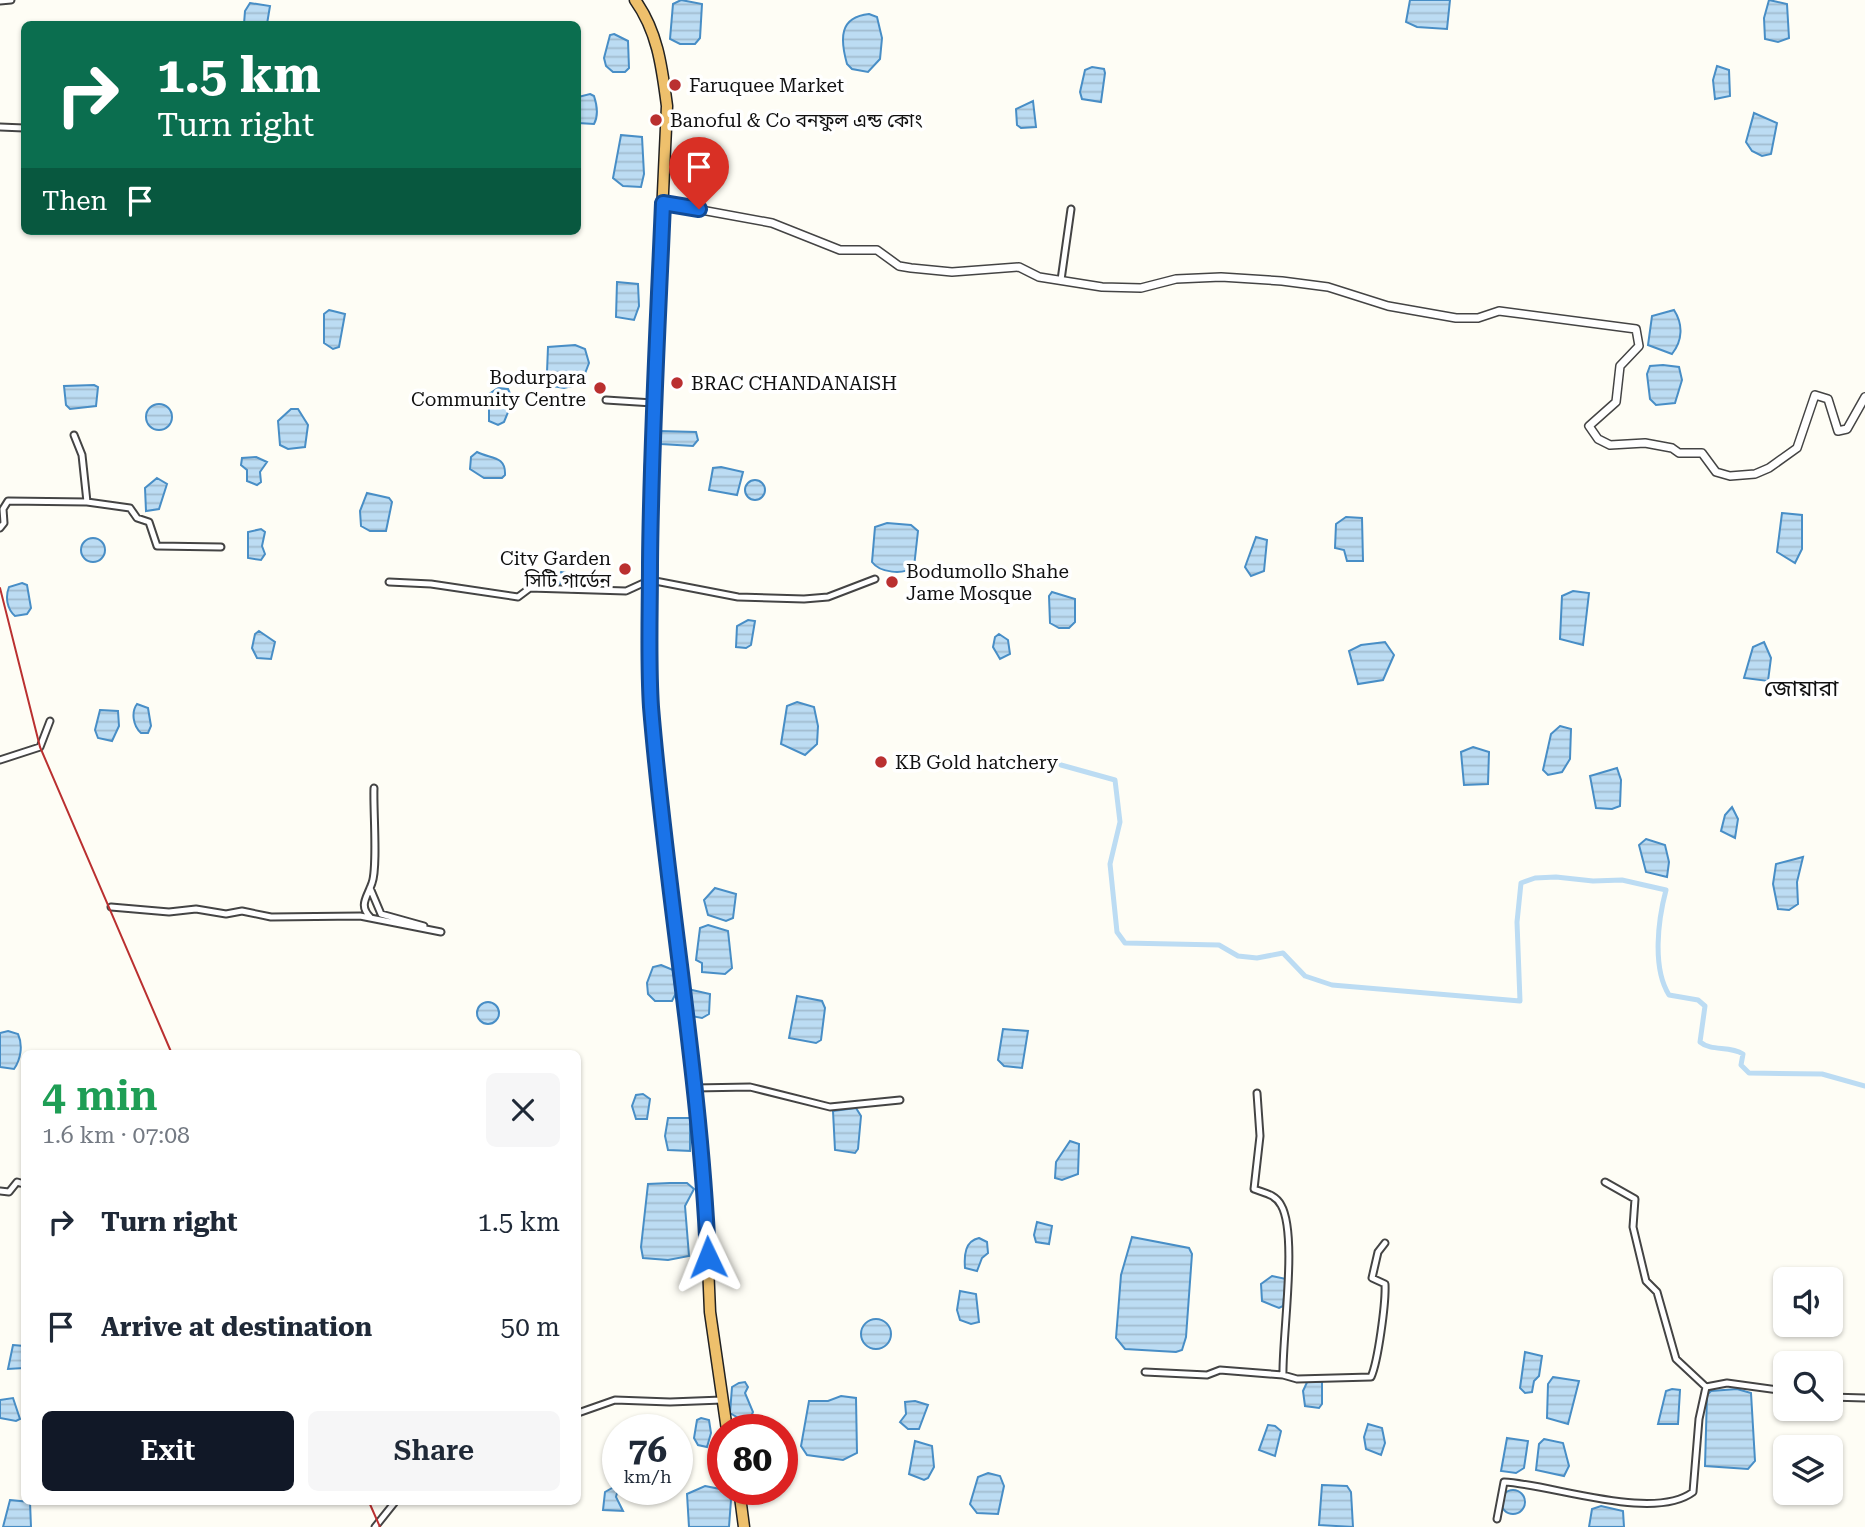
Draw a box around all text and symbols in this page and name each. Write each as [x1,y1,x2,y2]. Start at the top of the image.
text: 1.5 km [157,47,321,104]
icon: right [42,49,133,140]
place label: Faruquee Market [689,74,844,97]
marker: Faruquee Market [667,77,683,93]
text: Turn right [157,106,314,144]
place label: Banoful & Co বনফুল এন্ড কোং [670,109,923,132]
marker: Banoful & Co বনফুল এন্ড কোং [648,112,664,128]
pin [669,137,729,209]
icon: arrive [680,148,718,186]
icon: arrive [121,182,159,220]
text: Then [42,186,107,216]
place label: Bodurpara Community Centre [411,366,587,411]
place label: BRAC CHANDANAISH [691,372,897,395]
marker: BRAC CHANDANAISH [669,375,685,391]
marker: Bodurpara Community Centre [592,380,608,396]
place label: City Garden সিটি গার্ডেন [500,547,612,592]
place label: Bodumollo Shahe Jame Mosque [906,560,1069,605]
marker: City Garden সিটি গার্ডেন [617,561,633,577]
marker: Bodumollo Shahe Jame Mosque [884,574,900,590]
district label: জোয়ারা [1764,675,1839,702]
place label: KB Gold hatchery [895,751,1059,774]
marker: KB Gold hatchery [873,754,889,770]
text: 4 min [42,1071,158,1120]
button: close [486,1073,560,1147]
text: 1.6 km · 07:08 [42,1122,190,1149]
icon: right [42,1203,80,1241]
text: Turn right [101,1207,237,1237]
text: 1.5 km [477,1207,560,1237]
position arrow [671,1220,745,1294]
map controls [1773,1267,1843,1505]
button: sound [1773,1267,1843,1337]
icon: arrive [42,1308,80,1346]
text: Arrive at destination [101,1312,372,1342]
text: 50 m [501,1312,560,1342]
button: search [1773,1351,1843,1421]
button: Exit [42,1411,294,1491]
button: Share [308,1411,560,1491]
speed limit sign: 80 [707,1414,798,1505]
text: 76 [628,1430,667,1471]
button: layers [1773,1435,1843,1505]
text: km/h [623,1466,672,1487]

